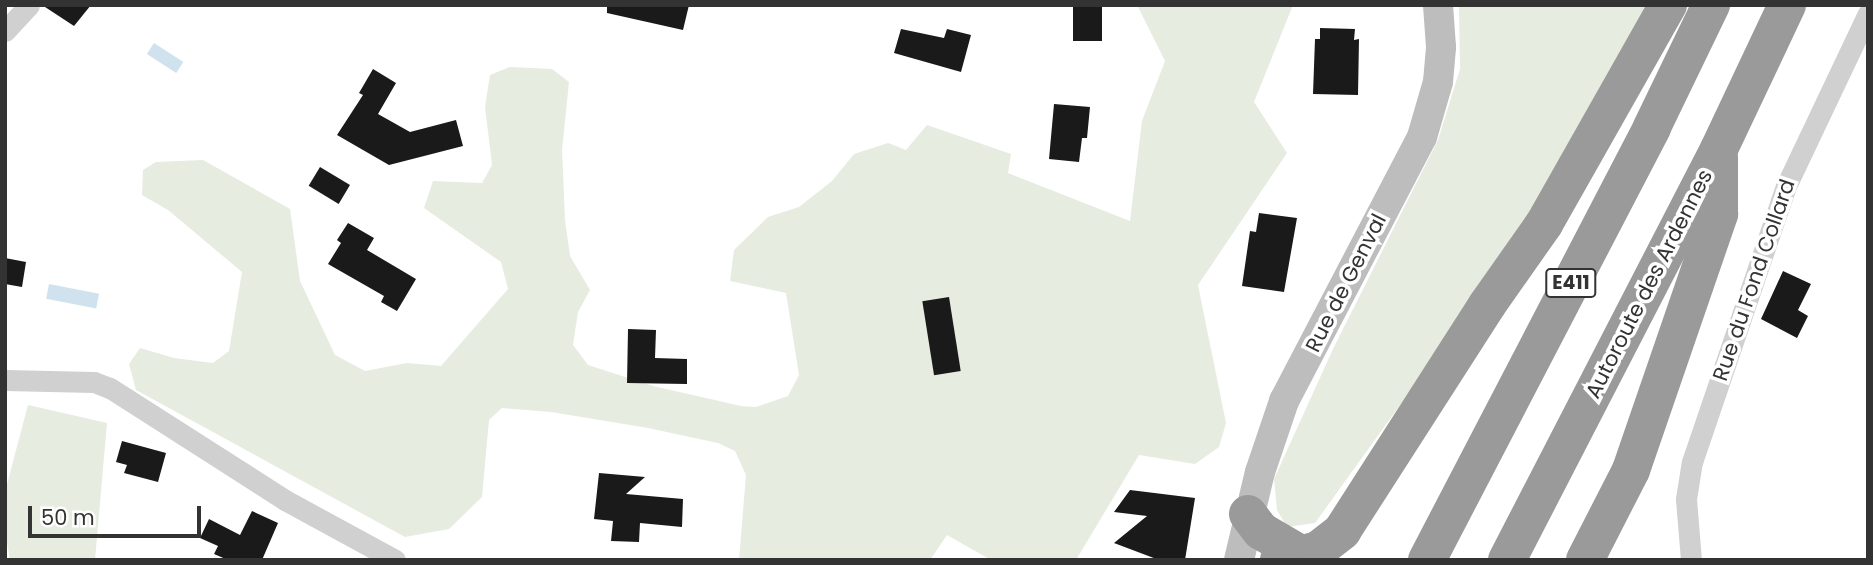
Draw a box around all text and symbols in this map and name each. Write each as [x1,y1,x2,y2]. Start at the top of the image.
street label: Autoroute des Ardennes [1580,165,1718,403]
street label: Rue du Fond Collard [1708,176,1800,384]
street label: Rue de Genval [1300,210,1392,356]
road number: E411 [1545,268,1597,298]
scale bar [32,491,205,536]
text: 50 m [41,503,95,532]

